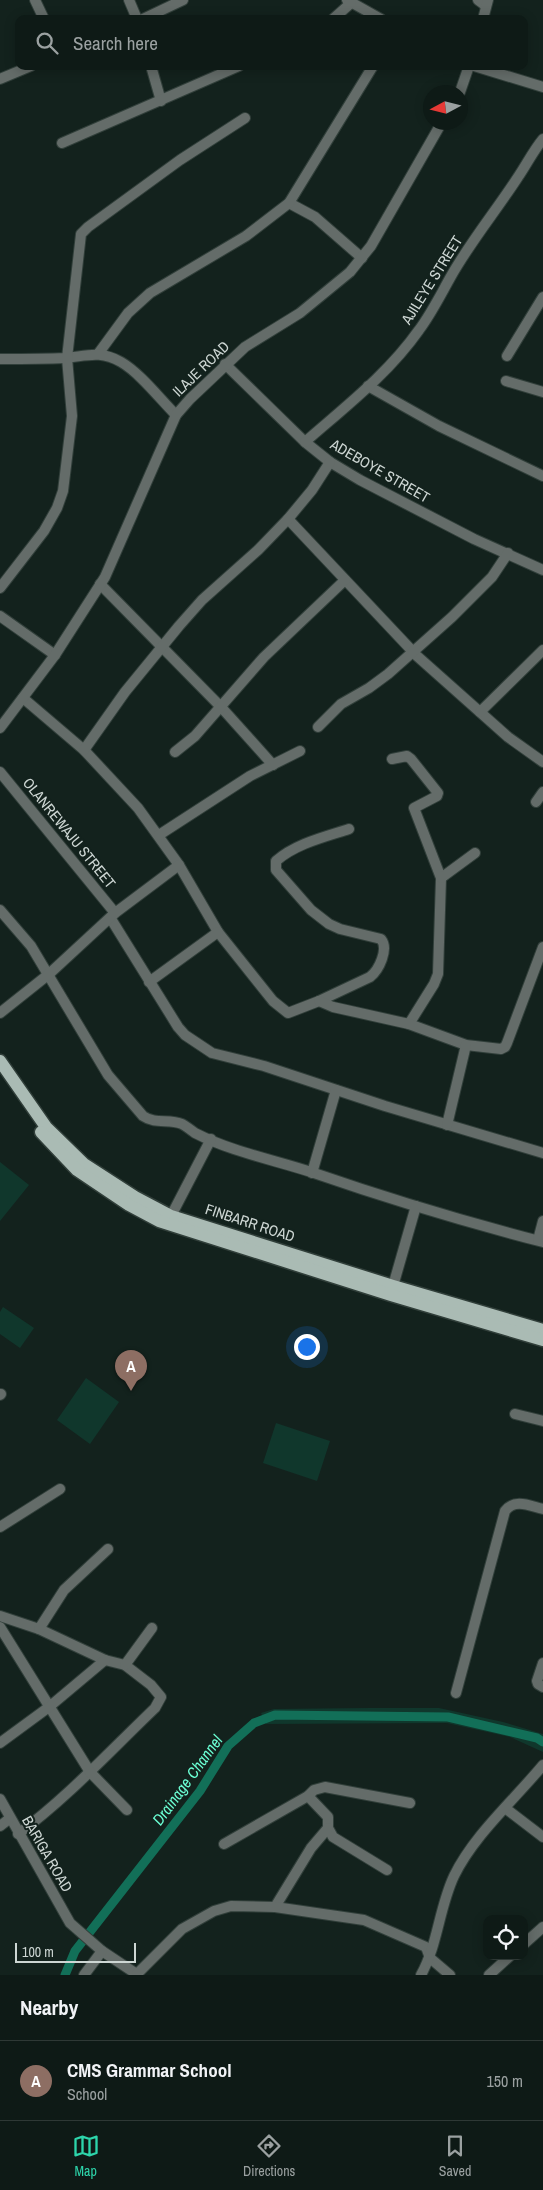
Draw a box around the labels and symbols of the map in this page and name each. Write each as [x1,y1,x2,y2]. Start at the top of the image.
north arrow [423,85,468,130]
street label: AJILEYE STREET [395,231,468,329]
street label: ILAJE ROAD [168,336,234,401]
street label: ADEBOYE STREET [326,433,434,508]
street label: OLANREWAJU STREET [18,773,121,893]
street label: FINBARR ROAD [203,1198,298,1247]
your location [294,1334,320,1360]
pin: A [115,1350,147,1391]
water label: Drainage Channel [147,1730,228,1830]
street label: BARIGA ROAD [17,1812,78,1896]
scale bar [15,1940,136,1963]

